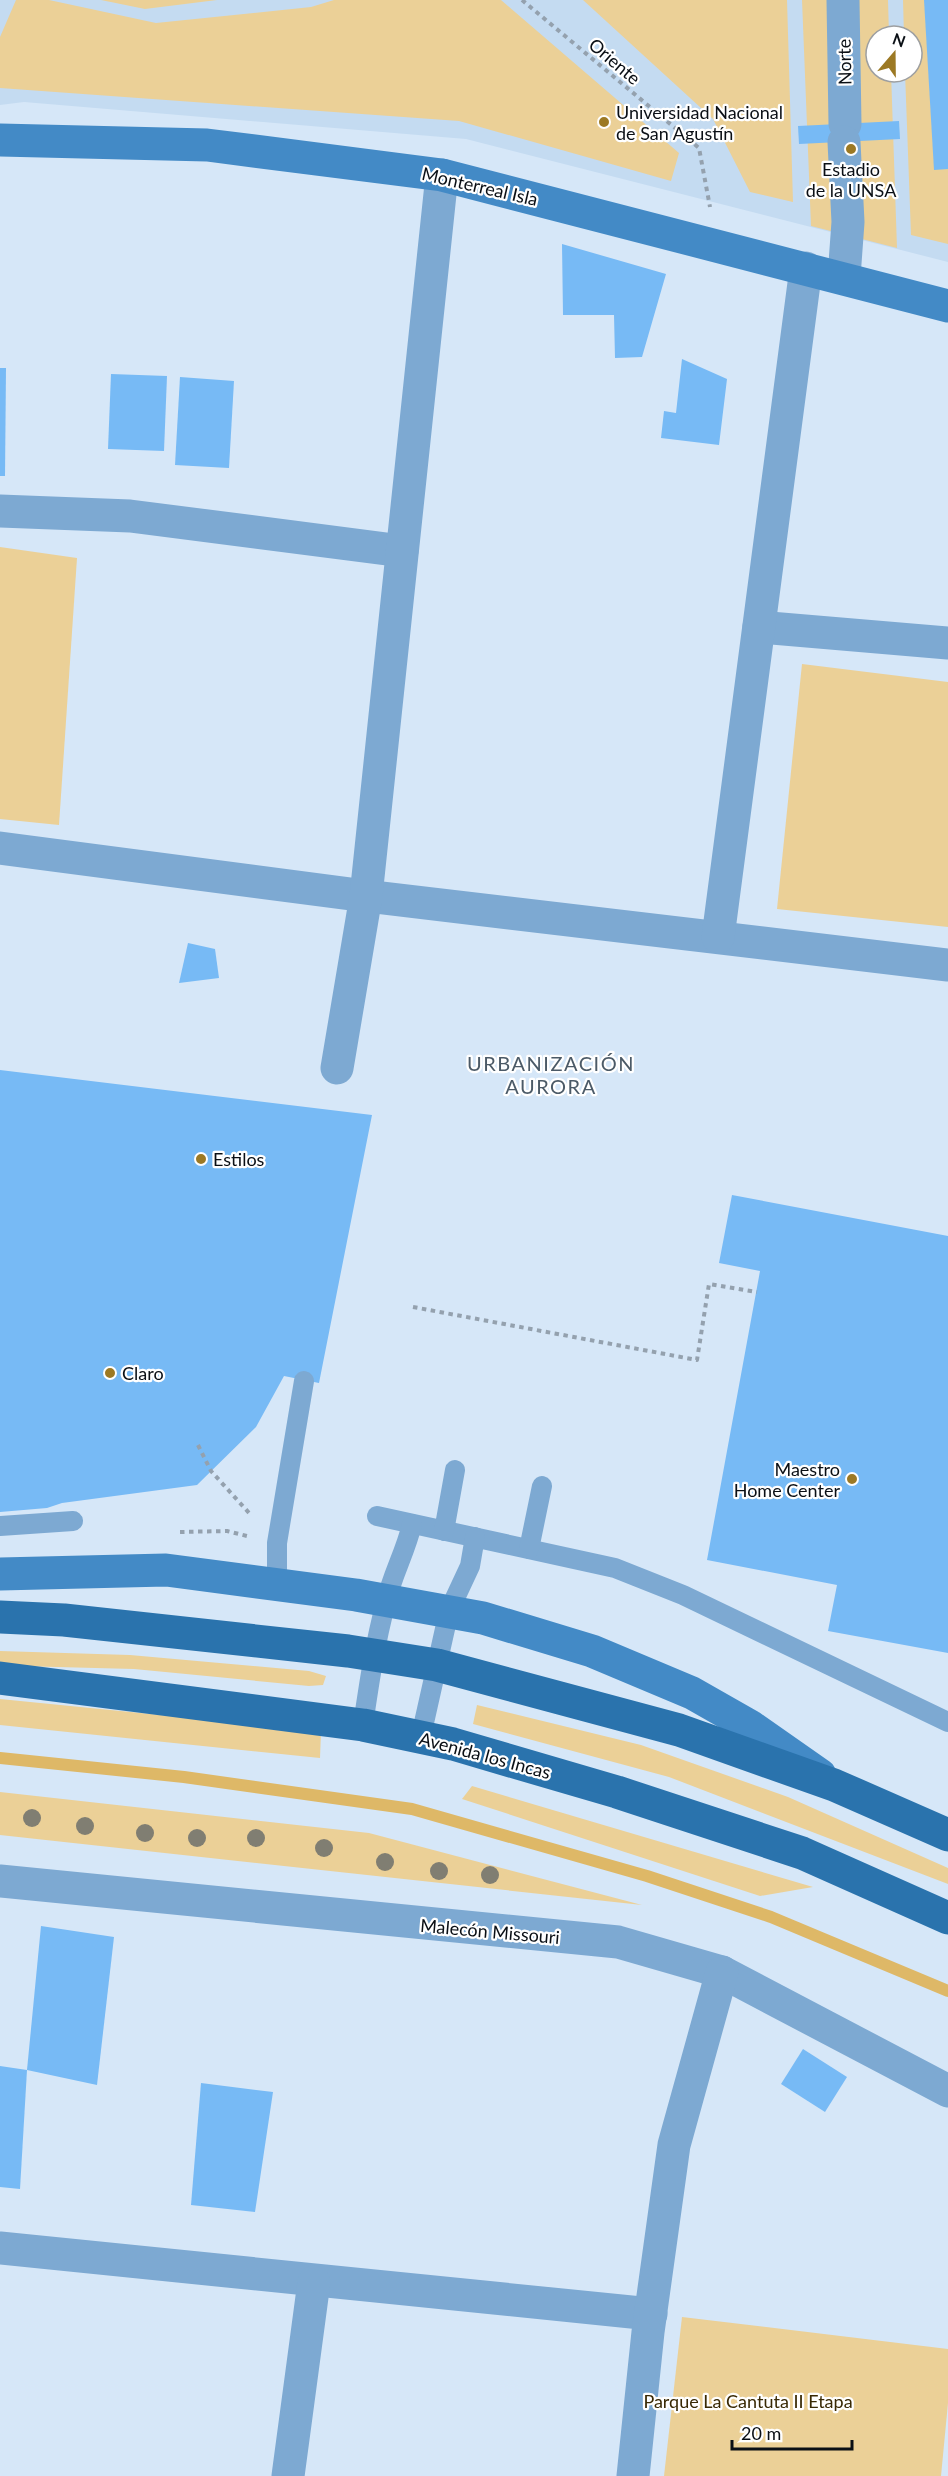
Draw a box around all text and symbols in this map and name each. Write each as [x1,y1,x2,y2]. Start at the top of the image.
north arrow [864,24,924,84]
text: N [890,28,908,50]
street label: Oriente [585,33,645,89]
street label: Norte [833,39,855,85]
place label: Universidad Nacional de San Agustín [616,101,783,144]
marker: Universidad Nacional de San Agustín [597,115,611,129]
marker: Estadio de la UNSA [844,142,858,156]
place label: Estadio de la UNSA [806,158,897,201]
street label: Monterreal Isla [420,162,540,210]
district label: URBANIZACIÓN AURORA [467,1051,635,1098]
place label: Estilos [213,1148,265,1170]
marker: Estilos [194,1152,208,1166]
place label: Claro [122,1362,164,1384]
marker: Claro [103,1366,117,1380]
place label: Maestro Home Center [734,1458,840,1501]
marker: Maestro Home Center [845,1472,859,1486]
street label: Avenida los Incas [417,1727,553,1783]
street label: Malecón Missouri [419,1914,561,1948]
park label: Parque La Cantuta II Etapa [643,2390,853,2412]
scale bar [732,2413,852,2451]
text: 20 m [741,2422,781,2444]

